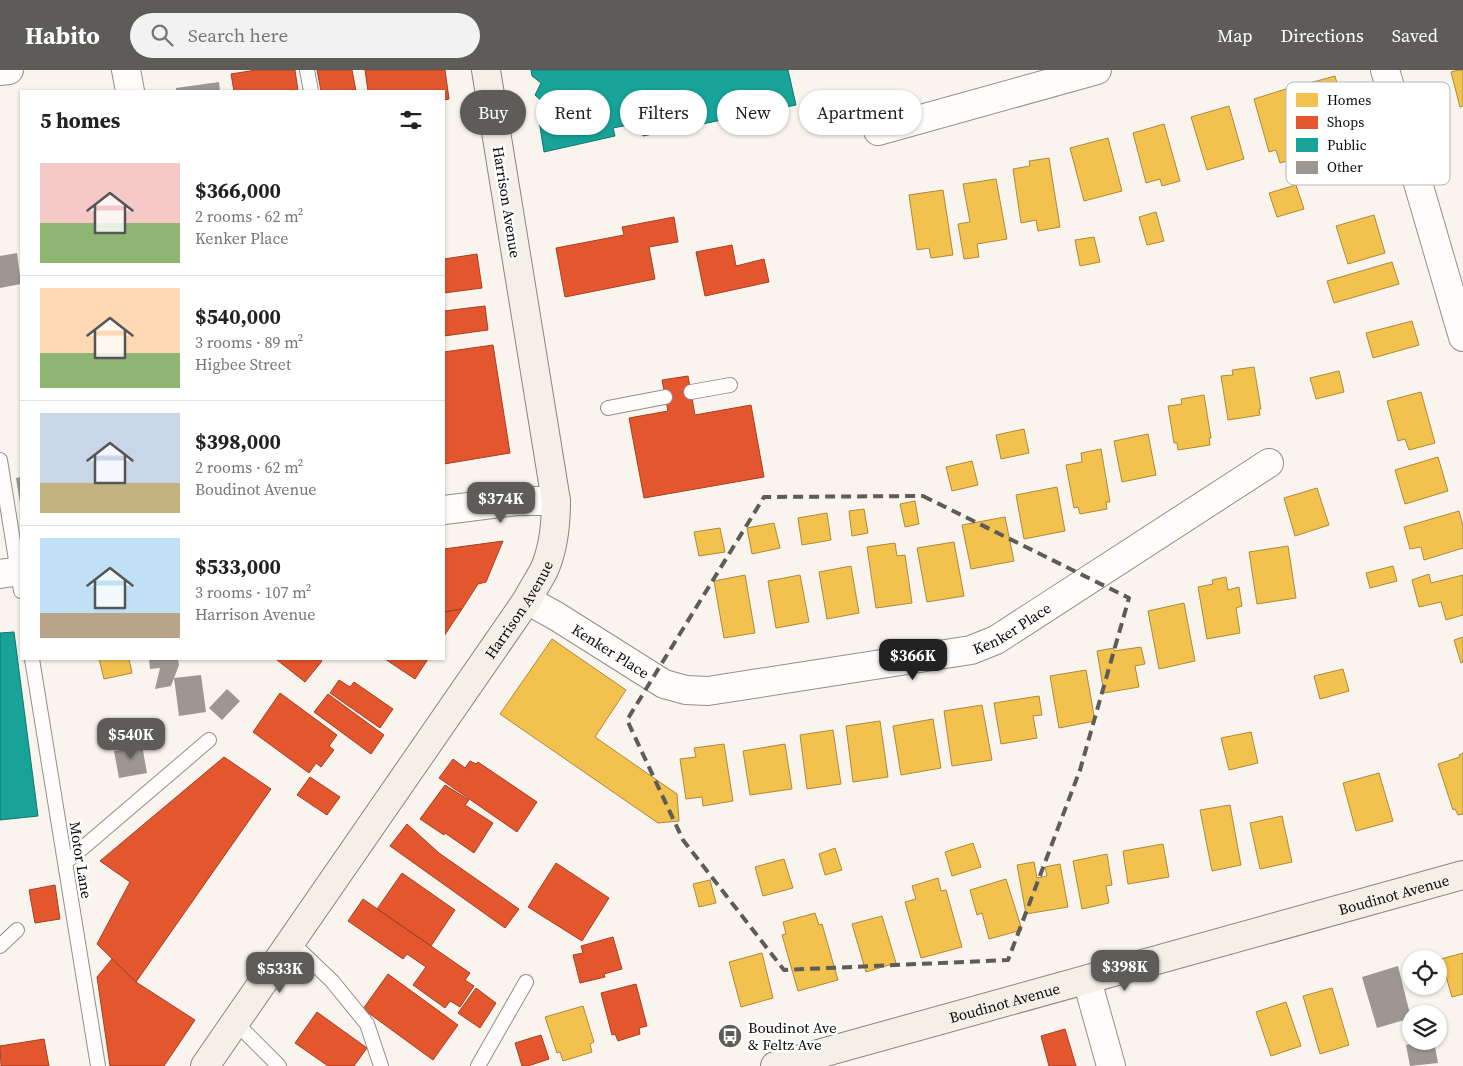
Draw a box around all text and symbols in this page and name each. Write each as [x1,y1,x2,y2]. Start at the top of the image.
search box [130,13,480,58]
text: Habito [25,19,100,52]
icon: search [148,21,176,49]
text: Search here [188,22,288,48]
text: Map [1217,23,1253,48]
text: Directions [1281,23,1364,48]
text: Saved [1392,23,1438,48]
legend [1286,82,1450,185]
chip: Buy [460,90,526,135]
chip: Rent [536,90,610,135]
chip: Filters [620,90,707,135]
chip: New [717,90,789,135]
chip: Apartment [799,90,922,135]
text: Homes [1327,90,1371,110]
text: 5 homes [40,106,120,135]
icon: filters [397,106,425,134]
text: Shops [1327,112,1364,132]
text: Public [1327,135,1367,155]
street label: Harrison Avenue [488,145,526,260]
text: Other [1327,157,1363,177]
text: $366,000 [195,176,281,205]
icon: home [80,183,140,243]
text: 2 rooms · 62 m² [195,205,303,227]
text: Kenker Place [195,227,288,249]
text: $540,000 [195,302,281,331]
icon: home [80,308,140,368]
text: 3 rooms · 89 m² [195,331,303,353]
text: Higbee Street [195,353,291,375]
text: $398,000 [195,427,281,456]
icon: home [80,433,140,493]
text: 2 rooms · 62 m² [195,456,303,478]
text: Boudinot Avenue [195,478,316,500]
pin: $374K [466,482,536,524]
text: $374K [478,487,524,509]
text: $533,000 [195,552,281,581]
street label: Harrison Avenue [479,557,558,663]
icon: home [80,558,140,618]
text: 3 rooms · 107 m² [195,581,311,603]
street label: Kenker Place [969,597,1055,659]
text: Harrison Avenue [195,603,315,625]
street label: Kenker Place [568,618,654,683]
pin: $366K [878,638,948,681]
text: $366K [890,644,936,666]
pin: $540K [96,718,166,760]
text: $540K [108,723,154,745]
street label: Motor Lane [65,820,97,900]
street label: Boudinot Avenue [1336,869,1452,920]
pin: $398K [1090,950,1160,992]
map controls [1402,950,1447,1050]
button: locate [1402,950,1447,995]
pin: $533K [245,952,315,994]
text: $398K [1102,955,1148,977]
text: $533K [257,957,303,979]
street label: Boudinot Avenue [947,977,1062,1028]
button: layers [1402,1005,1447,1050]
place label: Boudinot Ave & Feltz Ave [748,1017,837,1055]
bus stop icon: Boudinot Ave & Feltz Ave [717,1023,743,1049]

